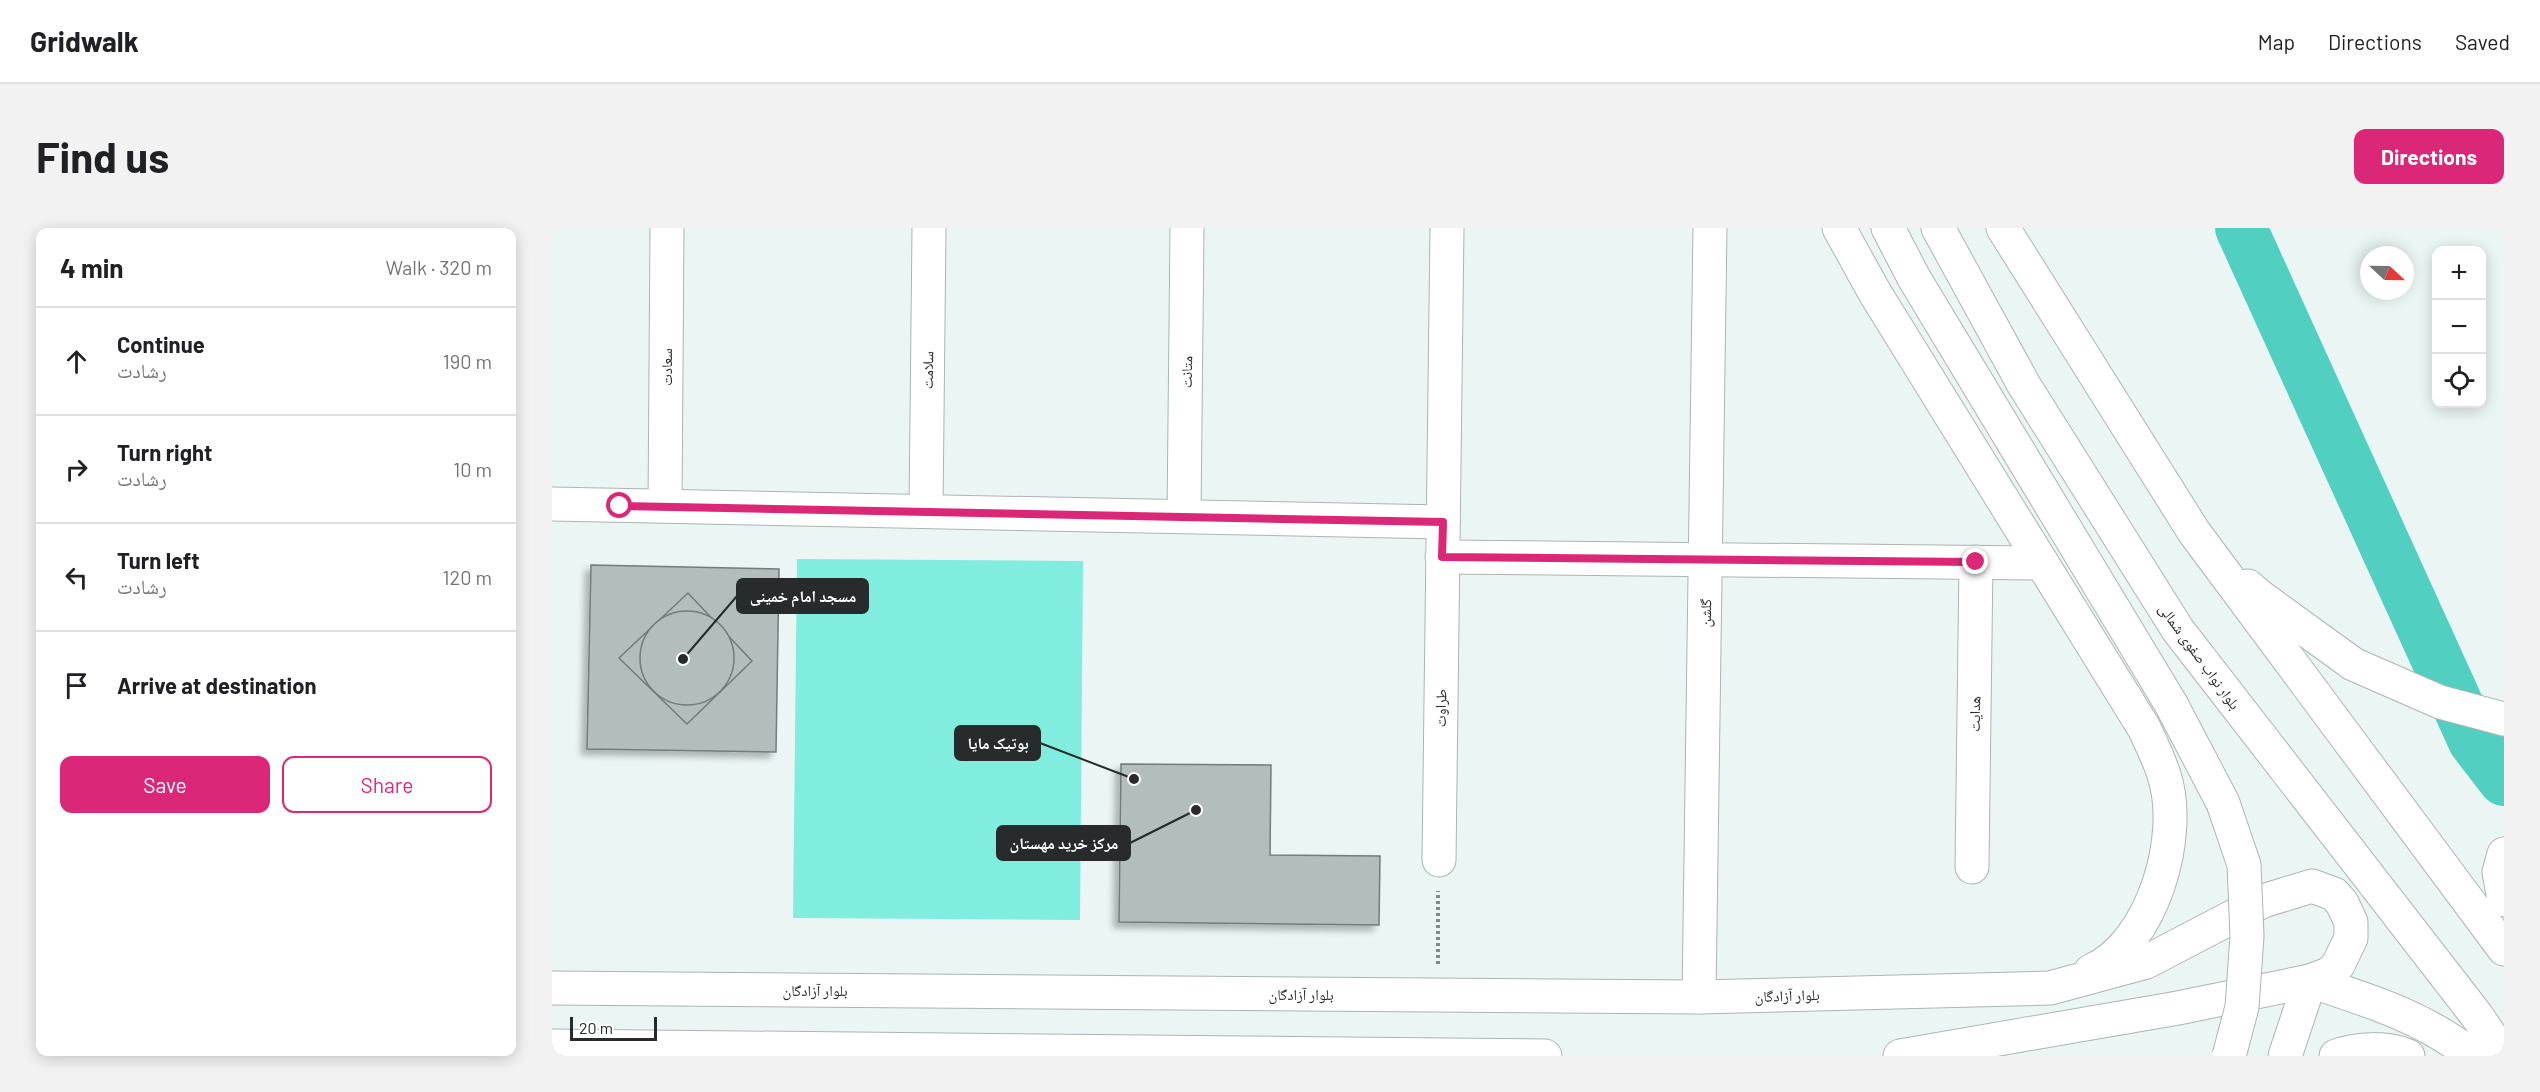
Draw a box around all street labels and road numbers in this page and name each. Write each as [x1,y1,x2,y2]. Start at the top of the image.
street label: سعادت [657,348,675,386]
street label: سلامت [918,351,936,389]
street label: متانت [1177,355,1195,388]
street label: گلشن [1696,598,1716,628]
street label: بلوار نواب صفوی شمالی [2154,599,2245,714]
street label: طراوت [1431,689,1450,727]
street label: هدایت [1965,696,1984,732]
street label: بلوار آزادگان [782,981,848,1001]
street label: بلوار آزادگان [1268,985,1334,1005]
street label: بلوار آزادگان [1754,985,1820,1007]

